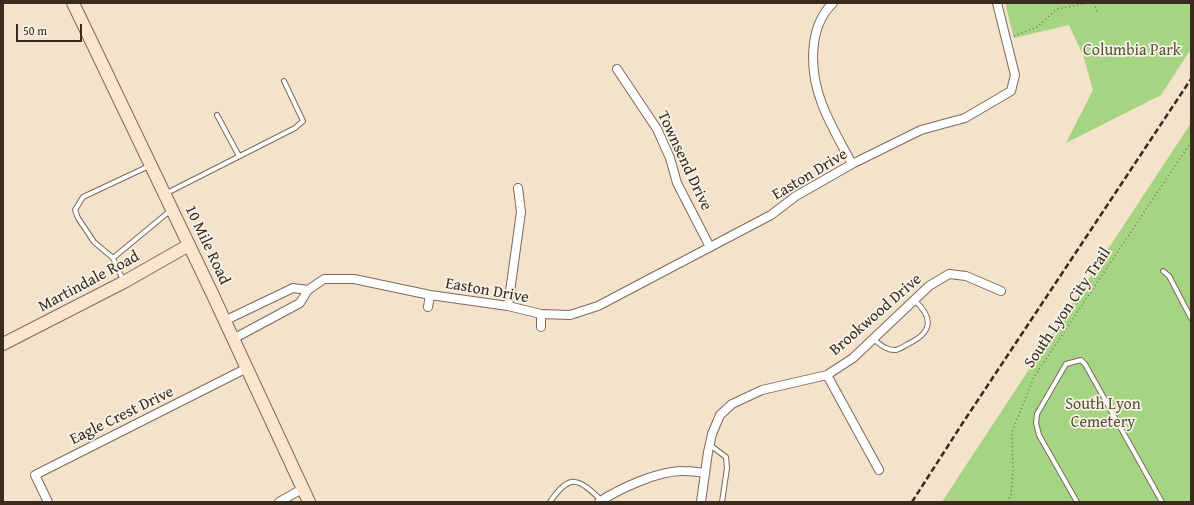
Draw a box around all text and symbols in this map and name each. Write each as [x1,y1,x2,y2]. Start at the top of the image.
scale bar [18,16,84,42]
text: 50 m [23,22,47,39]
park label: Columbia Park [1083,41,1181,61]
street label: Townsend Drive [653,108,715,214]
street label: Easton Drive [769,145,851,205]
street label: 10 Mile Road [180,202,234,288]
street label: South Lyon City Trail [1021,244,1115,372]
street label: Martindale Road [35,247,143,317]
street label: Brookwood Drive [826,270,926,360]
street label: Easton Drive [444,274,530,308]
street label: Eagle Crest Drive [67,383,177,449]
park label: South Lyon Cemetery [1065,395,1141,433]

